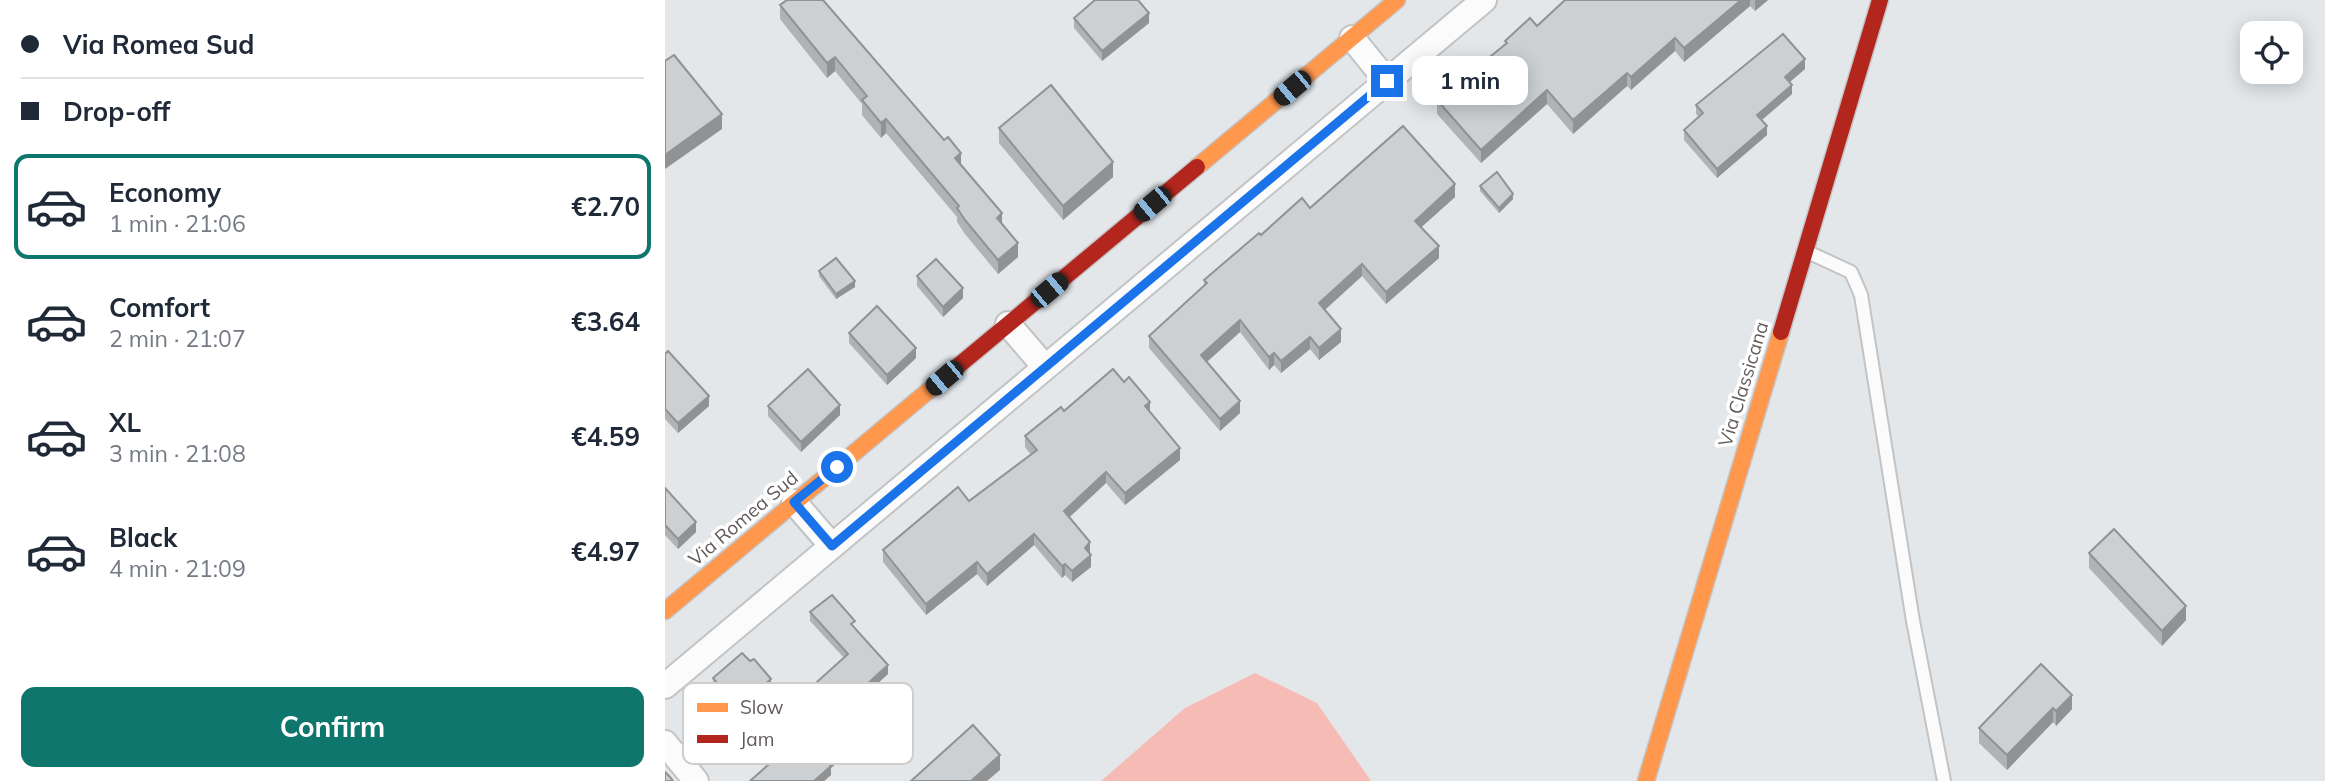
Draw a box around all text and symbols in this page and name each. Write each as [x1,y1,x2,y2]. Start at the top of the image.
map controls [2240,21,2303,84]
button: locate [2240,21,2303,84]
text: Via Romea Sud [63,28,254,61]
callout: 1 min [1411,56,1527,106]
route end [1371,65,1403,97]
car [1270,66,1315,110]
text: 1 min [1440,66,1500,95]
text: Drop-off [63,95,170,128]
icon: car [25,175,88,238]
text: Economy [109,176,221,209]
car [1130,182,1175,226]
text: €2.70 [571,190,640,223]
text: 1 min · 21:06 [109,209,246,238]
car [1027,268,1072,312]
icon: car [25,290,88,353]
text: Comfort [109,291,210,324]
text: €3.64 [571,305,640,338]
street label: Via Classicana [1713,318,1773,450]
text: 2 min · 21:07 [109,324,246,353]
car [922,356,967,400]
icon: car [25,405,88,468]
text: XL [109,406,141,439]
text: €4.59 [571,420,640,453]
text: 3 min · 21:08 [109,439,246,468]
route start [821,451,853,483]
street label: Via Romea Sud [683,465,803,571]
icon: car [25,520,88,583]
text: Black [109,521,177,554]
text: €4.97 [571,535,640,568]
text: 4 min · 21:09 [109,554,246,583]
legend [683,683,913,764]
button: Confirm [21,687,644,767]
text: Slow [740,695,784,719]
text: Jam [740,727,774,751]

